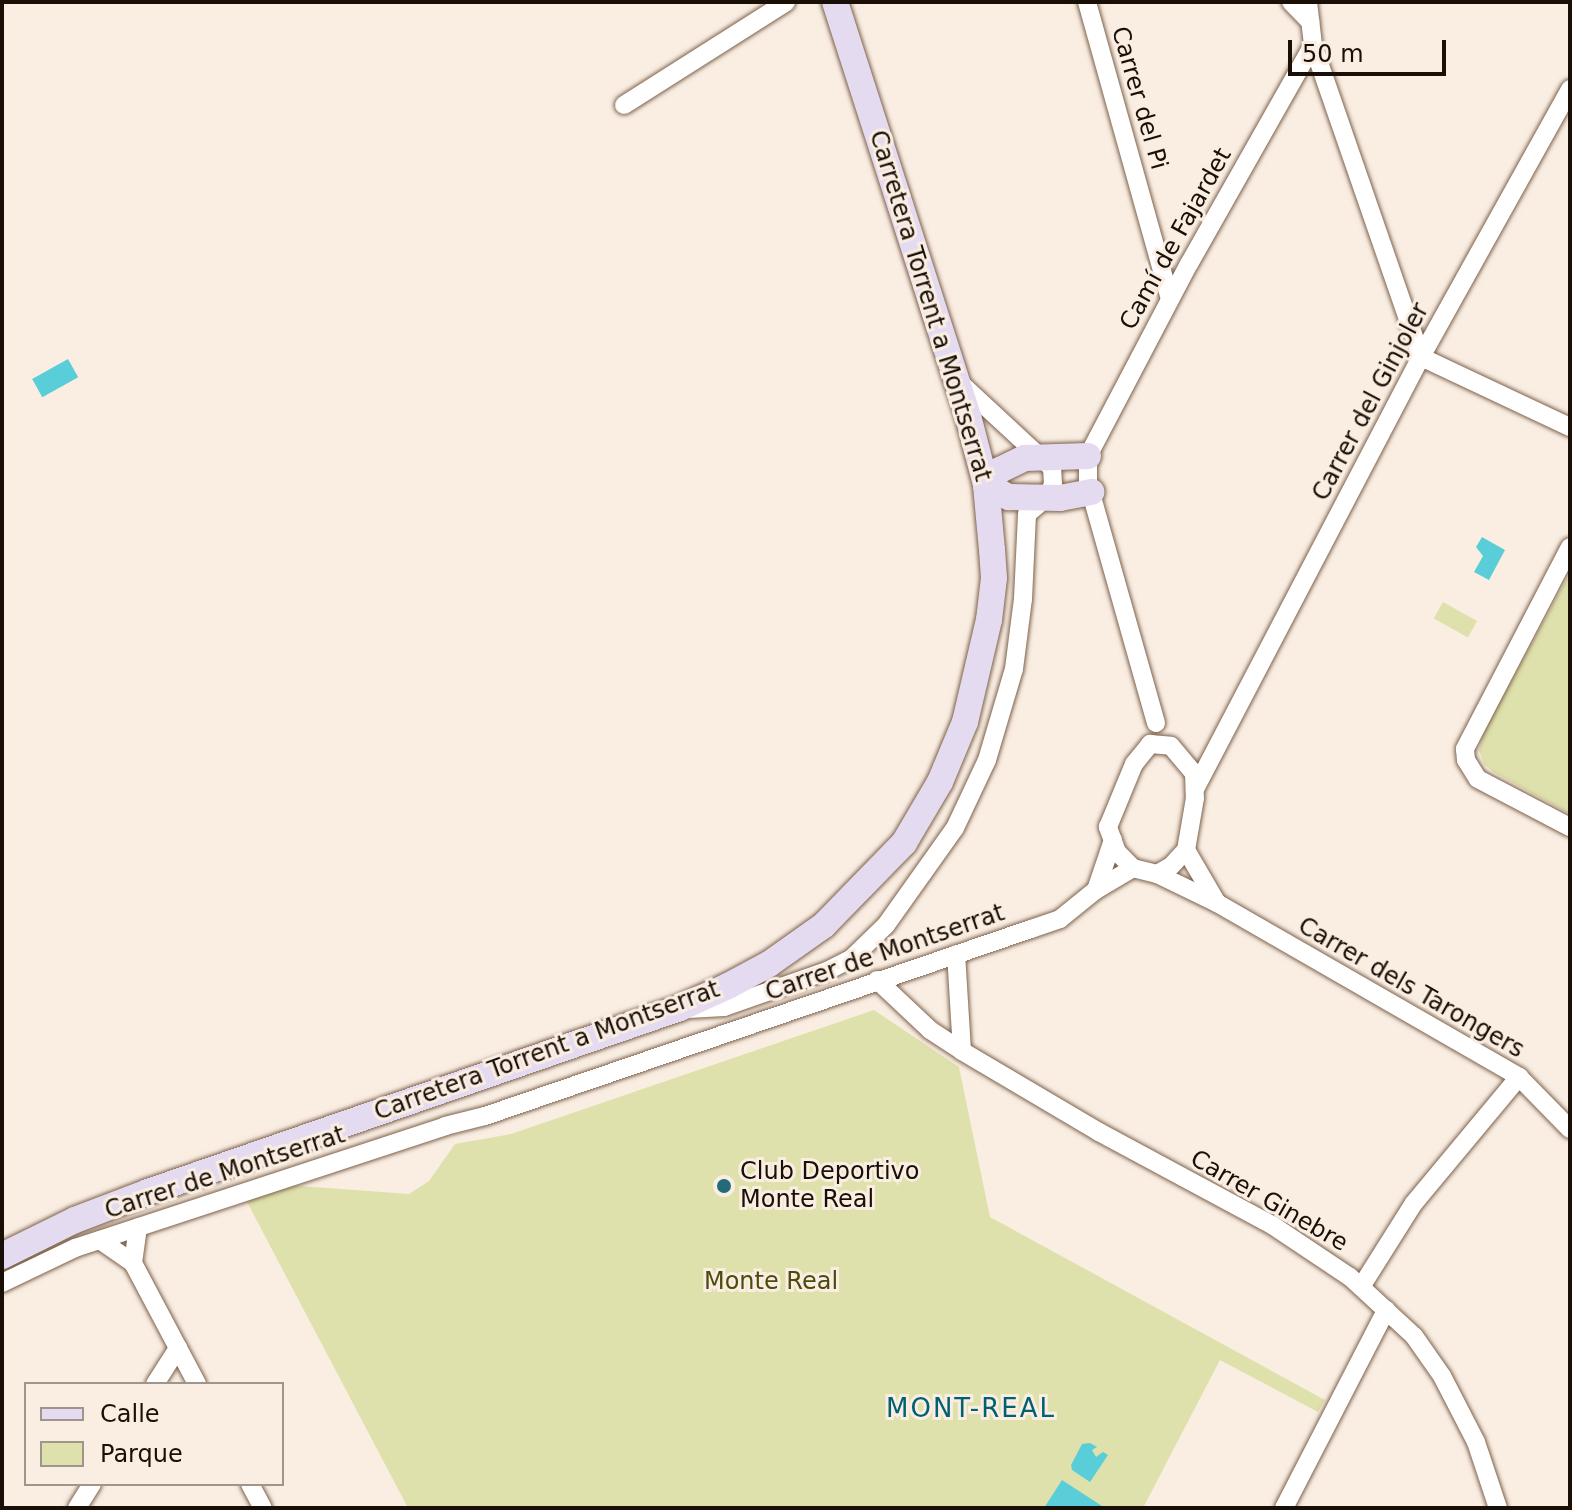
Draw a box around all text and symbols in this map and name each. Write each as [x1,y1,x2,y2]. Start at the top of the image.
street label: Carrer del Pi [1105,23,1173,173]
scale bar [1292,24,1450,74]
text: 50 m [1302,40,1364,68]
street label: Carretera Torrent a Montserrat [863,127,997,485]
street label: Camí de Fajardet [1114,143,1238,335]
street label: Carrer del Ginjoler [1307,298,1435,506]
street label: Carrer de Montserrat [762,899,1008,1007]
street label: Carrer dels Tarongers [1293,911,1529,1065]
street label: Carretera Torrent a Montserrat [370,975,724,1127]
street label: Carrer de Montserrat [101,1121,349,1225]
street label: Carrer Ginebre [1185,1144,1353,1258]
place label: Club Deportivo Monte Real [740,1158,919,1214]
marker: Club Deportivo Monte Real [715,1177,733,1195]
park label: Monte Real [704,1268,838,1296]
legend [24,1382,284,1486]
district label: MONT-REAL [886,1393,1056,1425]
text: Calle [100,1400,160,1428]
text: Parque [100,1440,183,1468]

